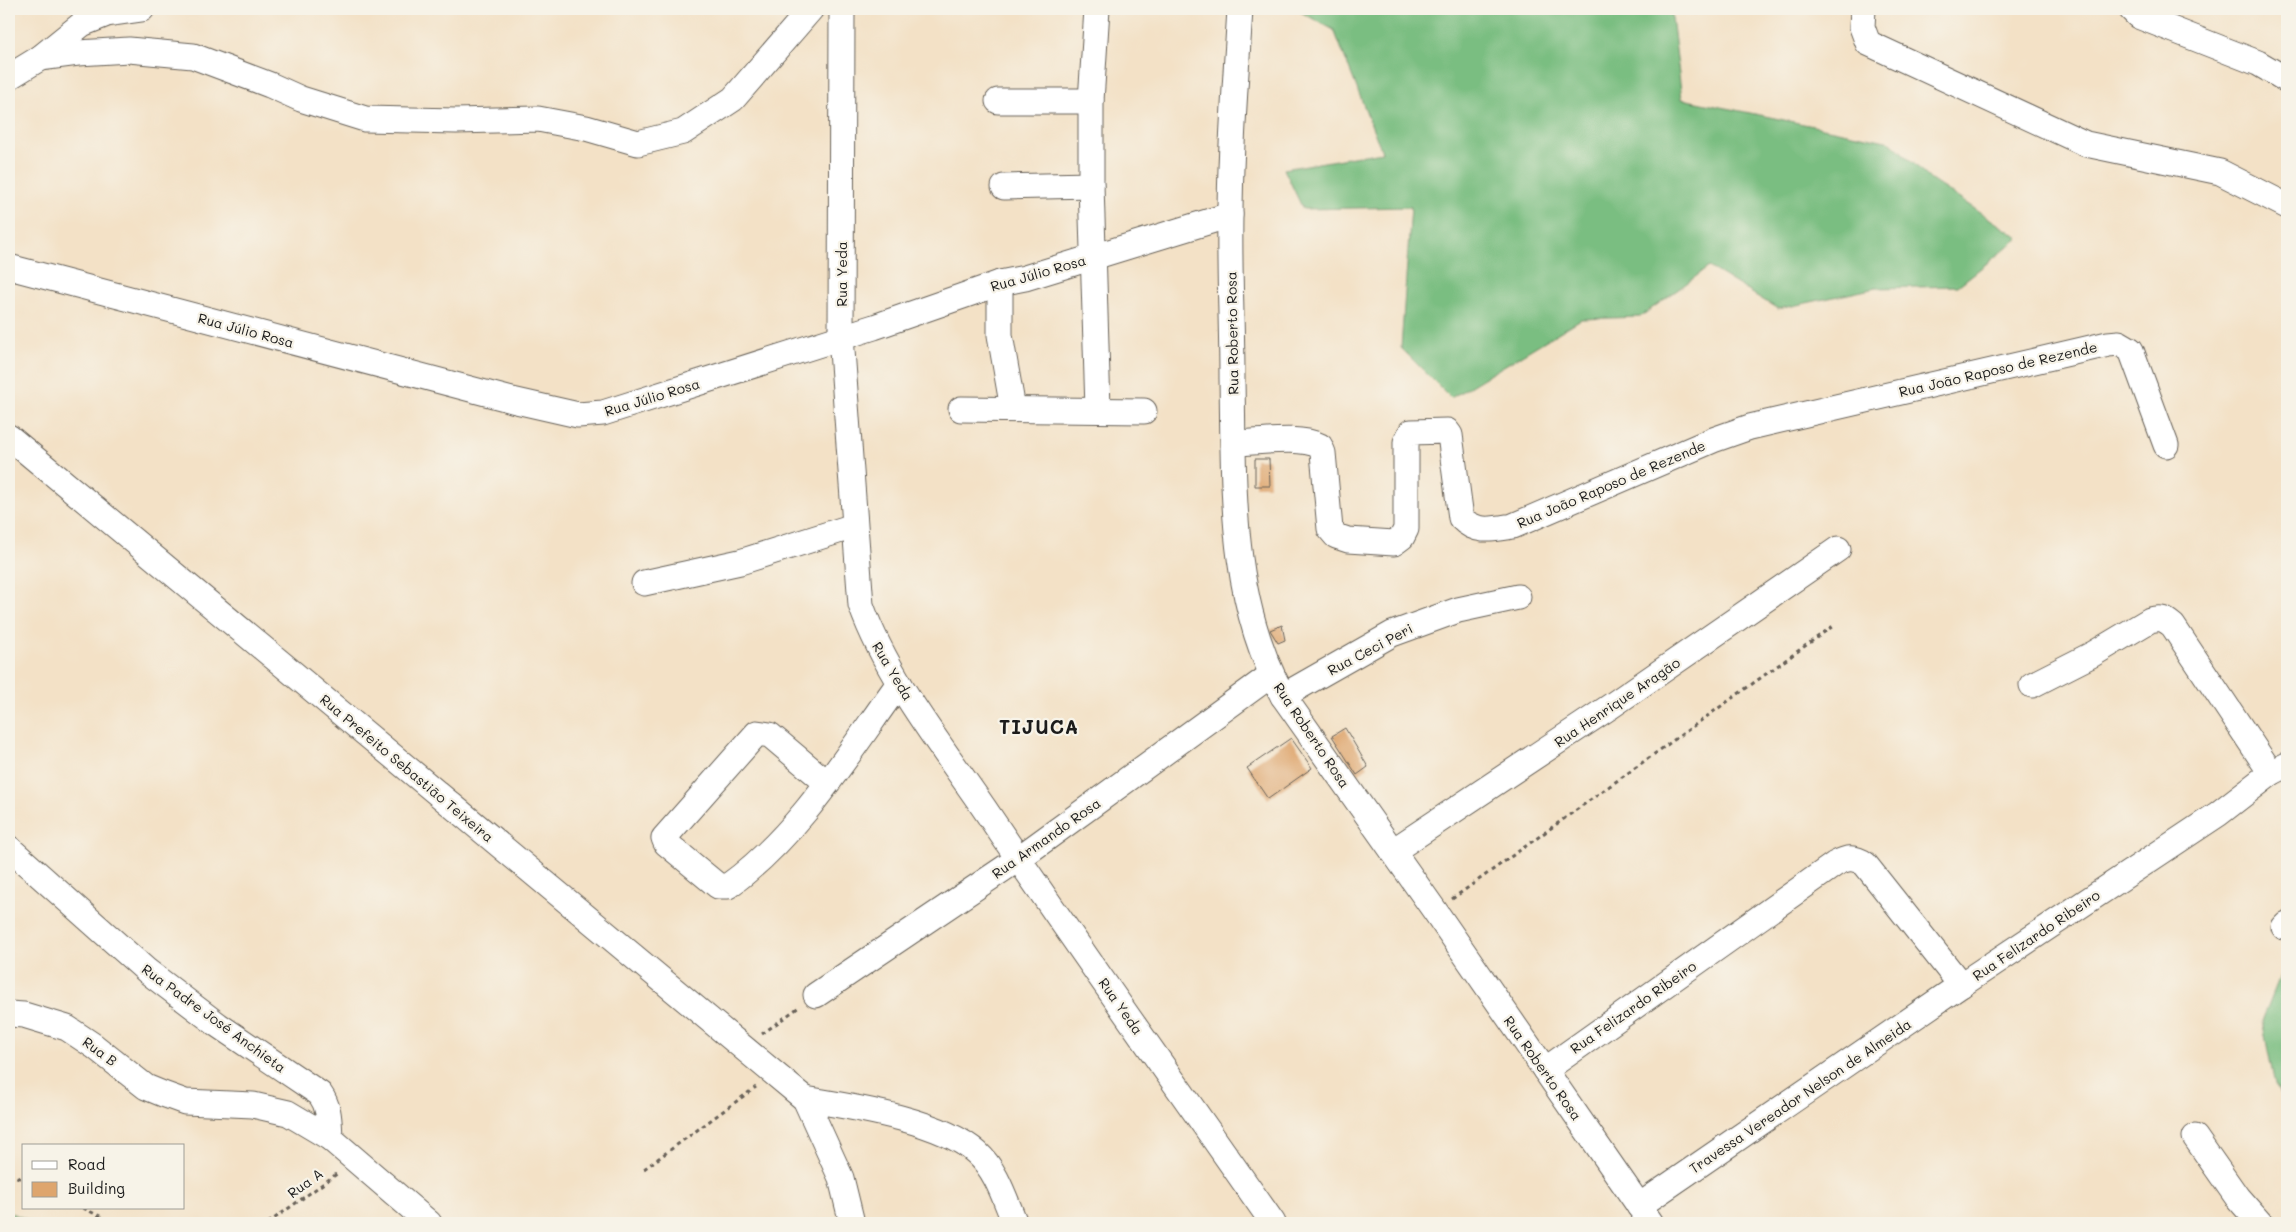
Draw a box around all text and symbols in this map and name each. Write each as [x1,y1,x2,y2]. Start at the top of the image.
street label: Rua Yeda [832,241,851,307]
street label: Rua Júlio Rosa [988,250,1088,296]
street label: Rua Roberto Rosa [1221,271,1243,395]
street label: Rua Júlio Rosa [196,308,296,352]
street label: Rua João Raposo de Rezende [1897,337,2099,401]
street label: Rua Júlio Rosa [602,374,702,420]
street label: Rua João Raposo de Rezende [1514,436,1708,532]
street label: Rua Ceci Peri [1324,619,1416,679]
street label: Rua Yeda [868,638,918,704]
street label: Rua Henrique Aragão [1550,653,1684,751]
street label: Rua Roberto Rosa [1270,679,1354,791]
street label: Rua Prefeito Sebastião Teixeira [316,690,498,846]
district label: TIJUCA [999,714,1079,739]
street label: Rua Armando Rosa [988,793,1104,883]
street label: Rua Felizardo Ribeiro [1969,885,2103,985]
street label: Rua Felizardo Ribeiro [1566,956,1700,1058]
street label: Rua Padre José Anchieta [138,959,290,1077]
street label: Rua Yeda [1094,974,1148,1038]
street label: Rua Roberto Rosa [1500,1012,1586,1124]
street label: Travessa Vereador Nelson de Almeida [1685,1014,1915,1178]
street label: Rua B [79,1032,121,1070]
legend [22,1144,185,1210]
text: Road [68,1154,105,1174]
street label: Rua A [283,1164,327,1202]
text: Building [68,1178,125,1198]

